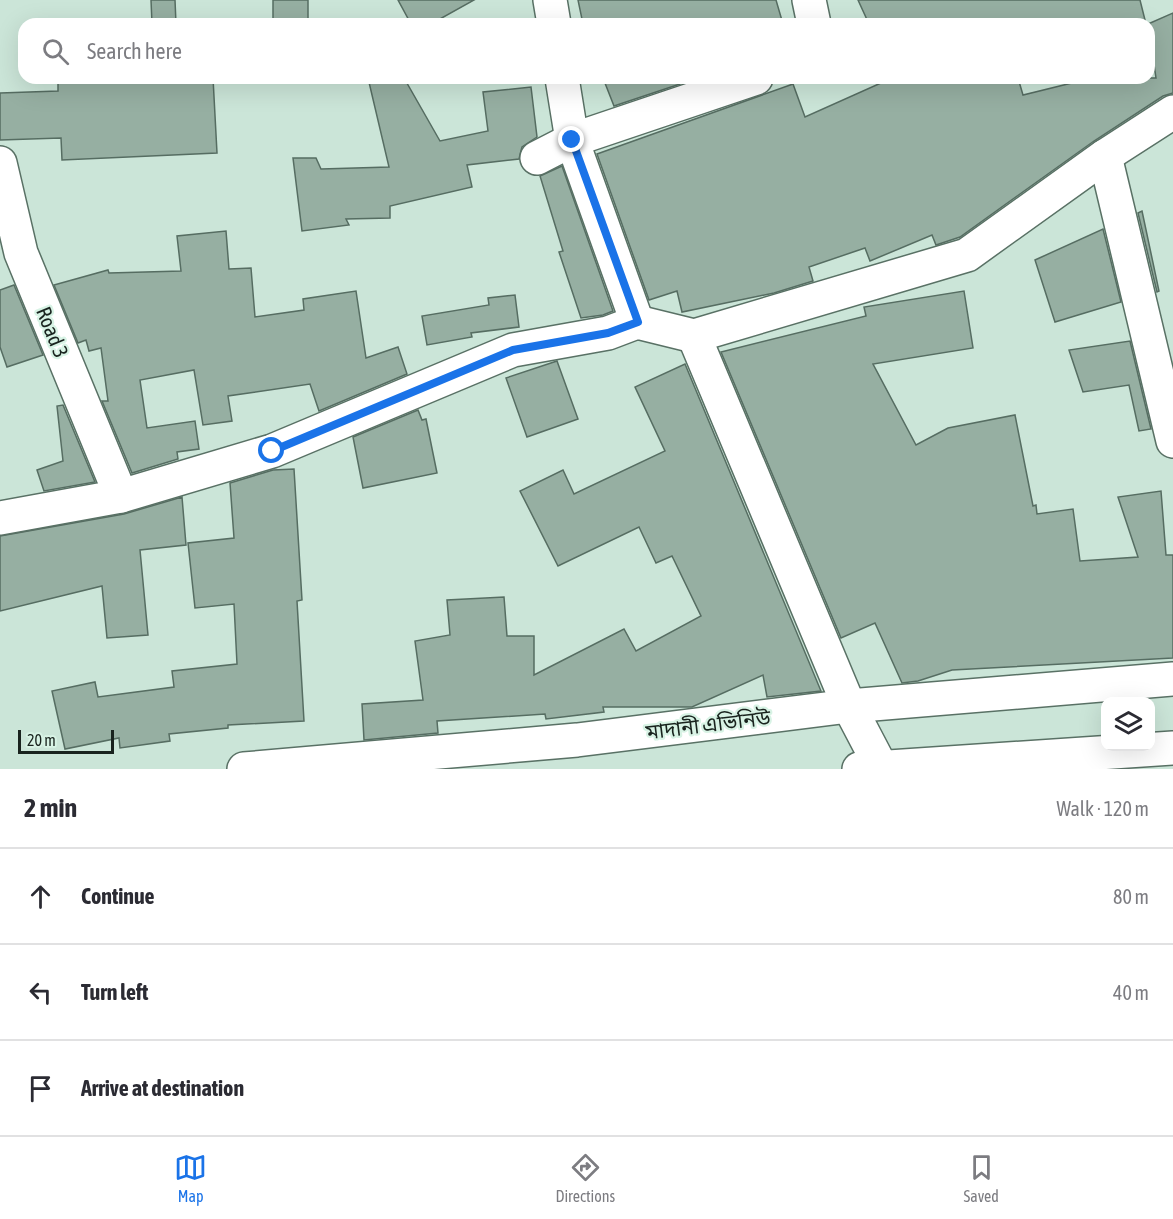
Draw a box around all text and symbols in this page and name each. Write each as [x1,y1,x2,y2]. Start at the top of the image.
search box [18,18,1155,84]
icon: search [39,35,72,68]
text: Search here [87,38,182,64]
route end [558,126,584,152]
street label: Road 3 [32,303,74,361]
route start [258,437,284,463]
map controls [1101,697,1155,751]
button: layers [1101,697,1155,751]
street label: মাদানী এভিনিউ [643,704,773,744]
scale bar [18,727,114,754]
text: 20 m [27,731,56,749]
text: 2 min [24,793,77,823]
text: Walk · 120 m [1057,797,1149,820]
icon: ahead [24,880,57,913]
text: Continue [81,883,155,909]
text: 80 m [1113,885,1149,908]
icon: left [24,976,57,1009]
text: Turn left [81,979,148,1005]
text: 40 m [1113,981,1149,1004]
icon: arrive [24,1072,57,1105]
text: Arrive at destination [81,1075,244,1101]
tab: Map [174,1151,207,1205]
tab: Directions [555,1151,615,1205]
tab: Saved [963,1151,999,1205]

